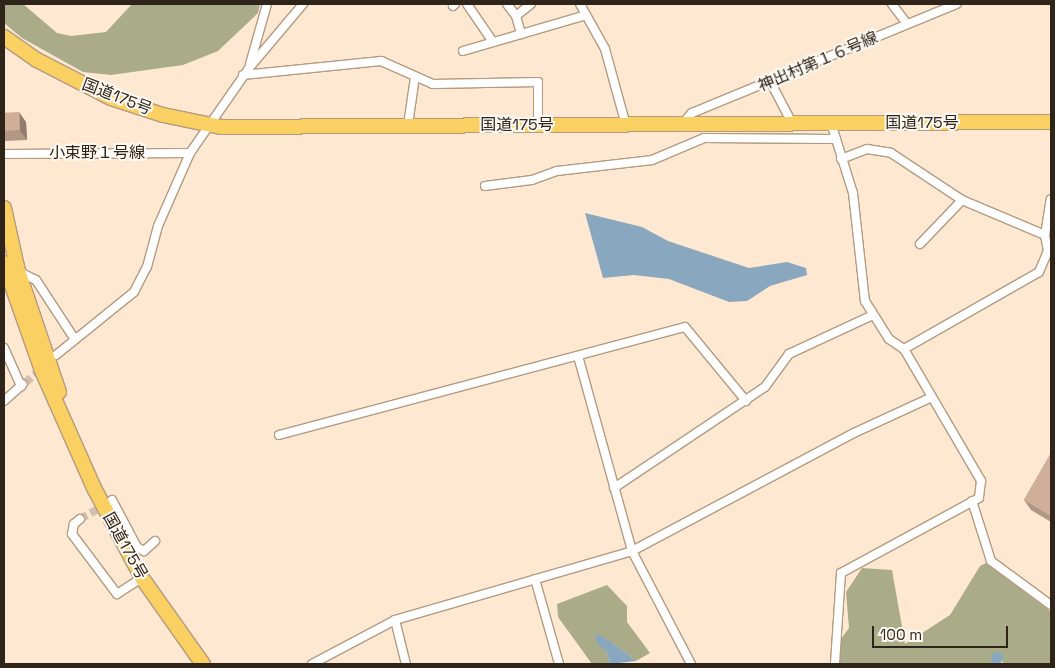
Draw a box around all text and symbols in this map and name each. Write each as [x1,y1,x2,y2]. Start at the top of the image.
street label: 神出村第１６号線 [755,28,881,96]
street label: 国道175号 [79,75,155,119]
street label: 国道175号 [885,113,959,133]
street label: 国道175号 [480,115,554,135]
street label: 小束野１号線 [49,143,145,163]
street label: 国道175号 [99,509,151,583]
scale bar [875,616,1011,648]
text: 100 m [880,625,922,644]

